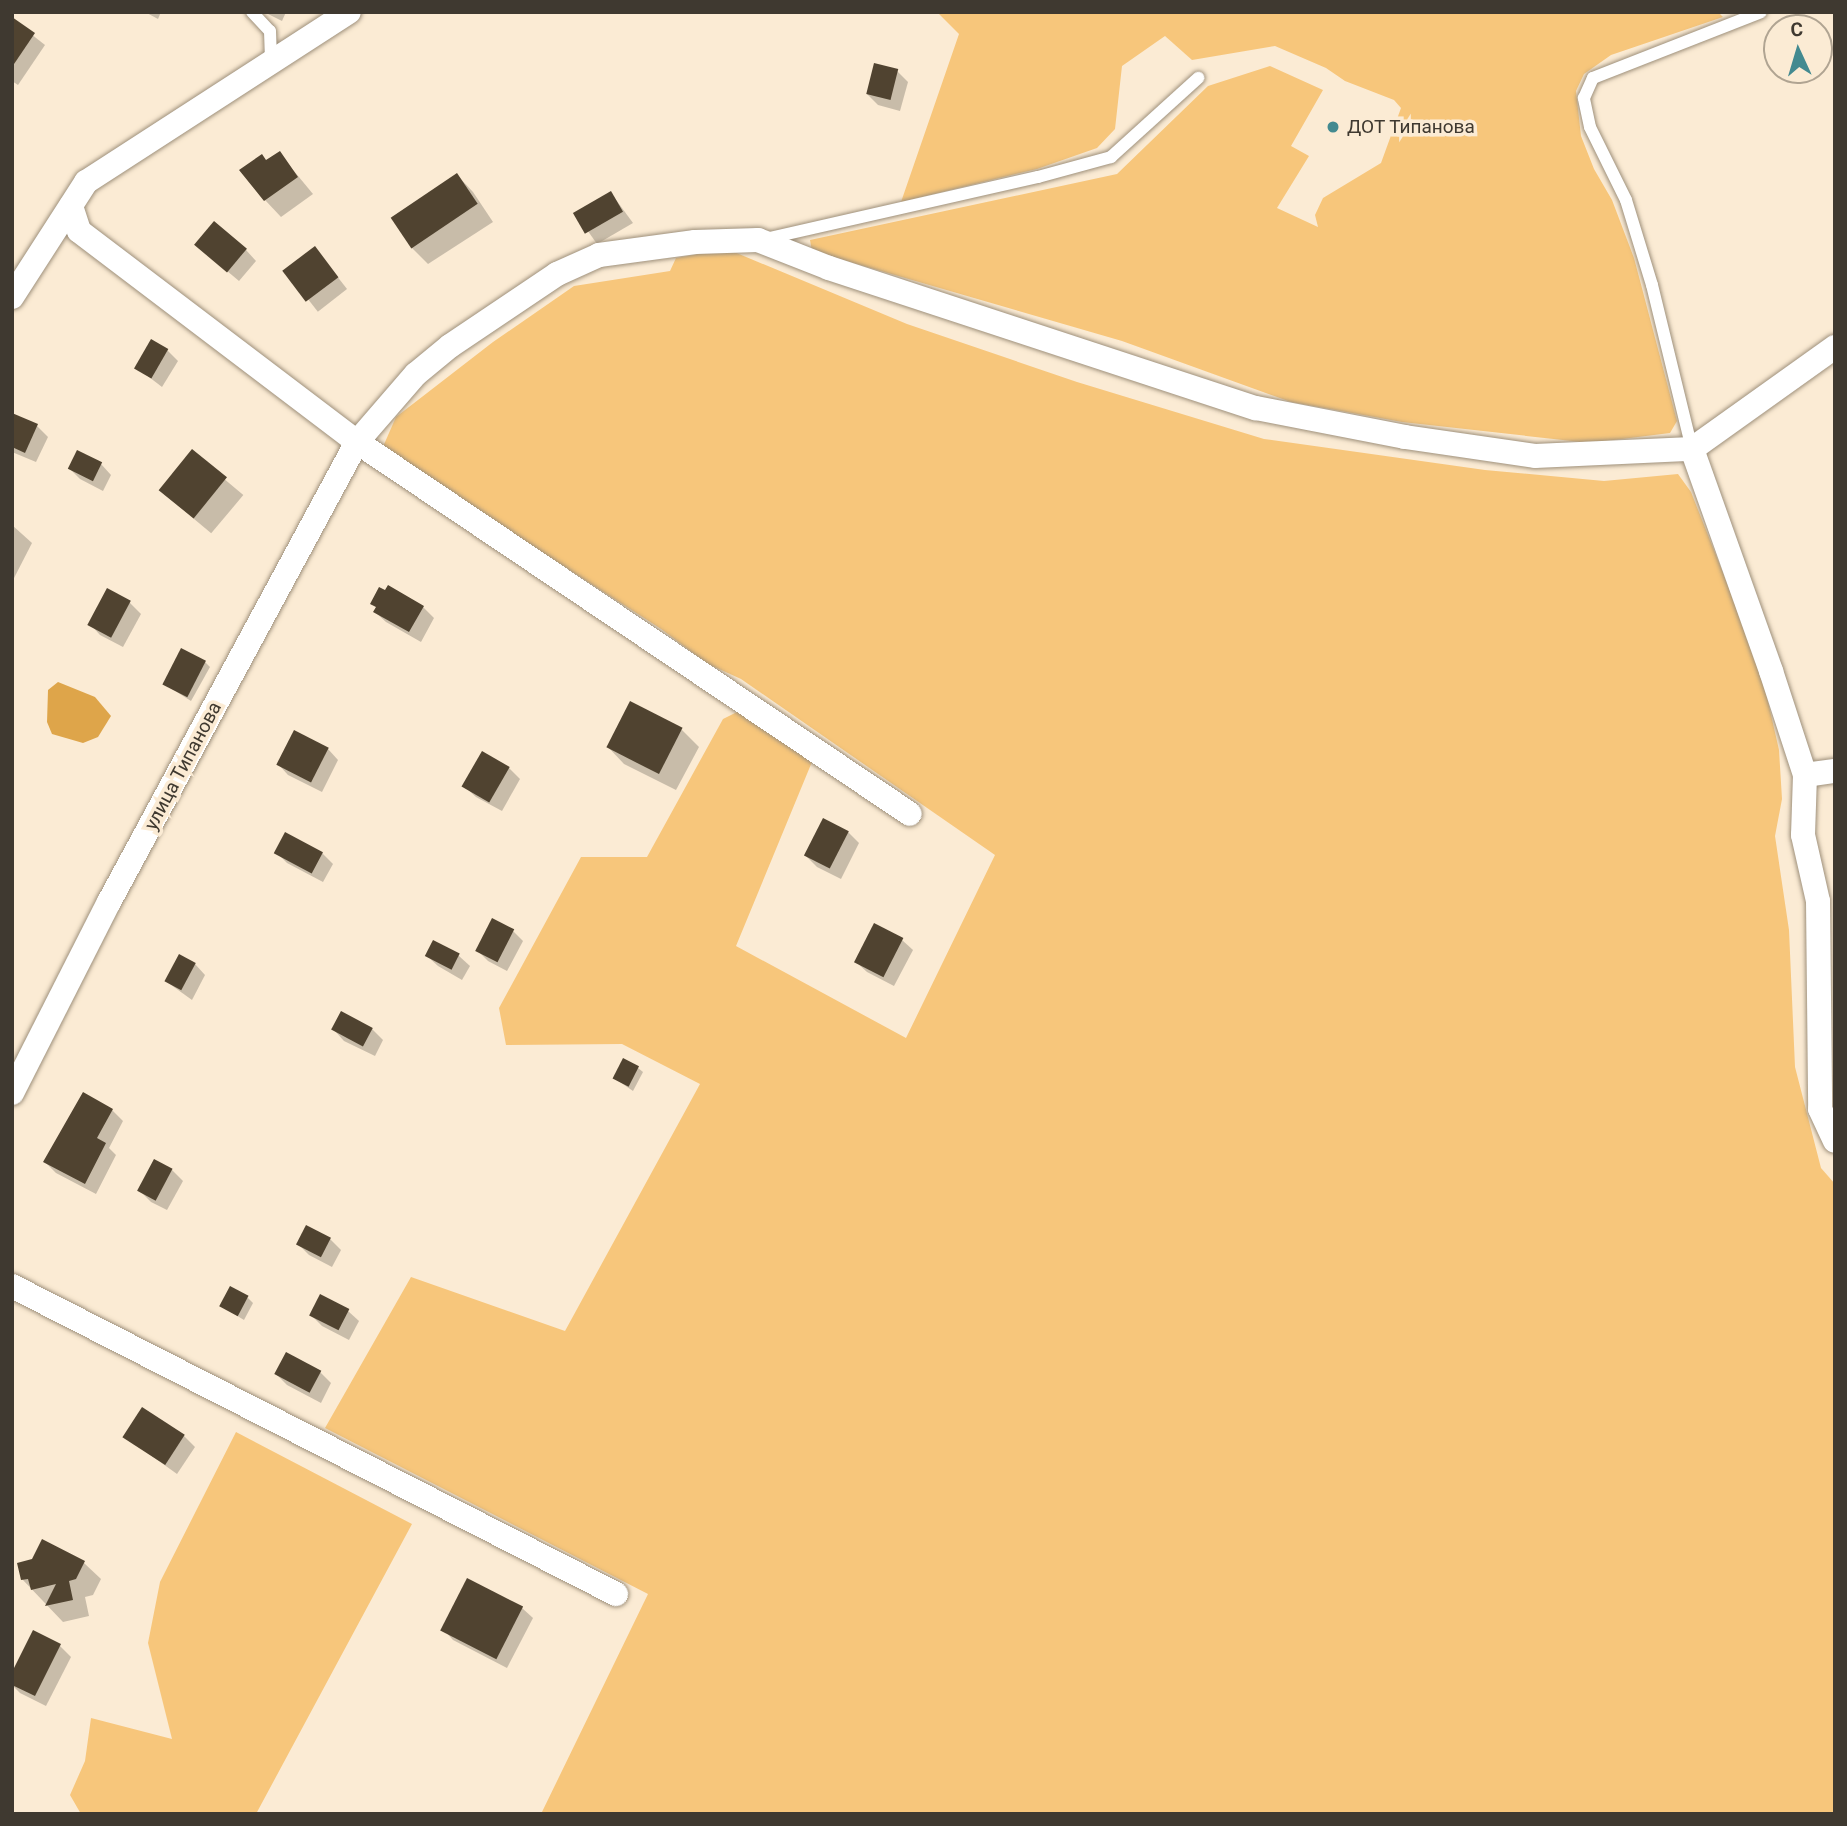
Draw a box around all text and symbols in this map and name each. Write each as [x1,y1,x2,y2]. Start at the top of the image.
north arrow [1763,14,1833,84]
text: С [1790,18,1804,41]
place label: ДОТ Типанова [1347,116,1476,138]
marker: ДОТ Типанова [1325,119,1341,135]
street label: улица Типанова [139,698,227,834]

